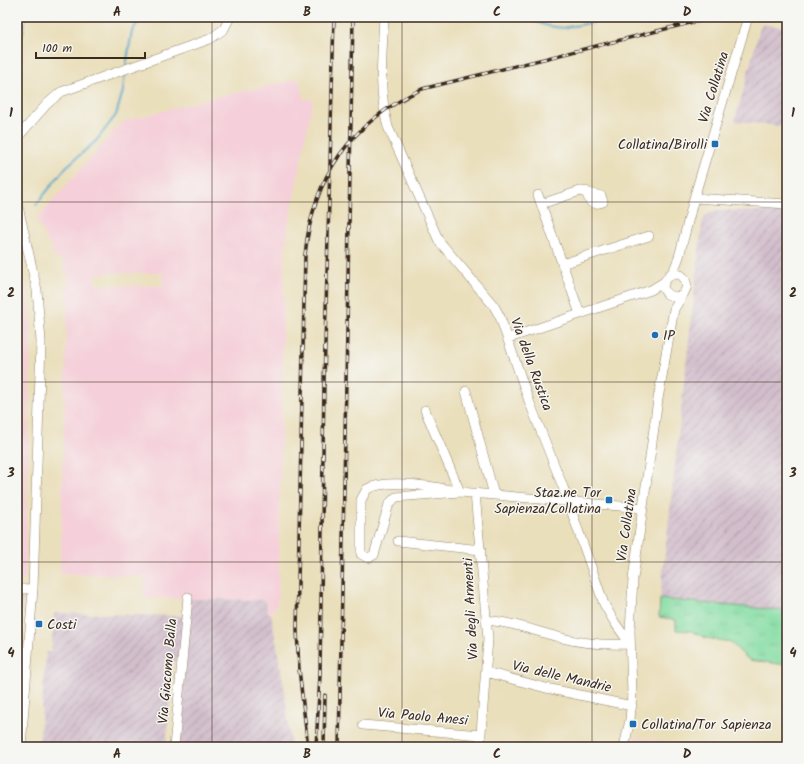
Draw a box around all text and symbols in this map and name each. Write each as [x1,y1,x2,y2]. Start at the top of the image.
text: A [113,2,121,23]
text: B [303,2,311,23]
text: C [493,2,501,23]
text: D [683,2,692,23]
scale bar [36,34,145,60]
text: 100 m [42,39,73,58]
street label: Via Collatina [693,49,735,126]
text: 1 [9,103,13,124]
text: 1 [791,103,795,124]
place label: Collatina/Birolli [618,134,708,156]
marker: Collatina/Birolli [710,139,720,149]
text: 2 [7,283,15,304]
text: 2 [789,283,797,304]
street label: Via della Rustica [504,315,558,414]
place label: IP [663,325,675,347]
marker: IP [650,330,660,340]
text: 3 [6,463,15,484]
text: 3 [788,463,797,484]
place label: Staz.ne Tor Sapienza/Collatina [495,482,602,520]
street label: Via Collatina [611,487,643,563]
marker: Staz.ne Tor Sapienza/Collatina [604,495,614,505]
street label: Via degli Armenti [457,557,485,660]
place label: Costi [47,614,77,636]
street label: Via Giacomo Balla [152,617,184,725]
marker: Costi [34,619,44,629]
text: 4 [7,643,15,664]
text: 4 [789,643,797,664]
street label: Via delle Mandrie [510,655,614,699]
street label: Via Paolo Anesi [377,702,470,732]
place label: Collatina/Tor Sapienza [641,714,771,736]
marker: Collatina/Tor Sapienza [628,719,638,729]
text: A [113,744,121,764]
text: B [303,744,311,764]
text: C [493,744,501,764]
text: D [683,744,692,764]

